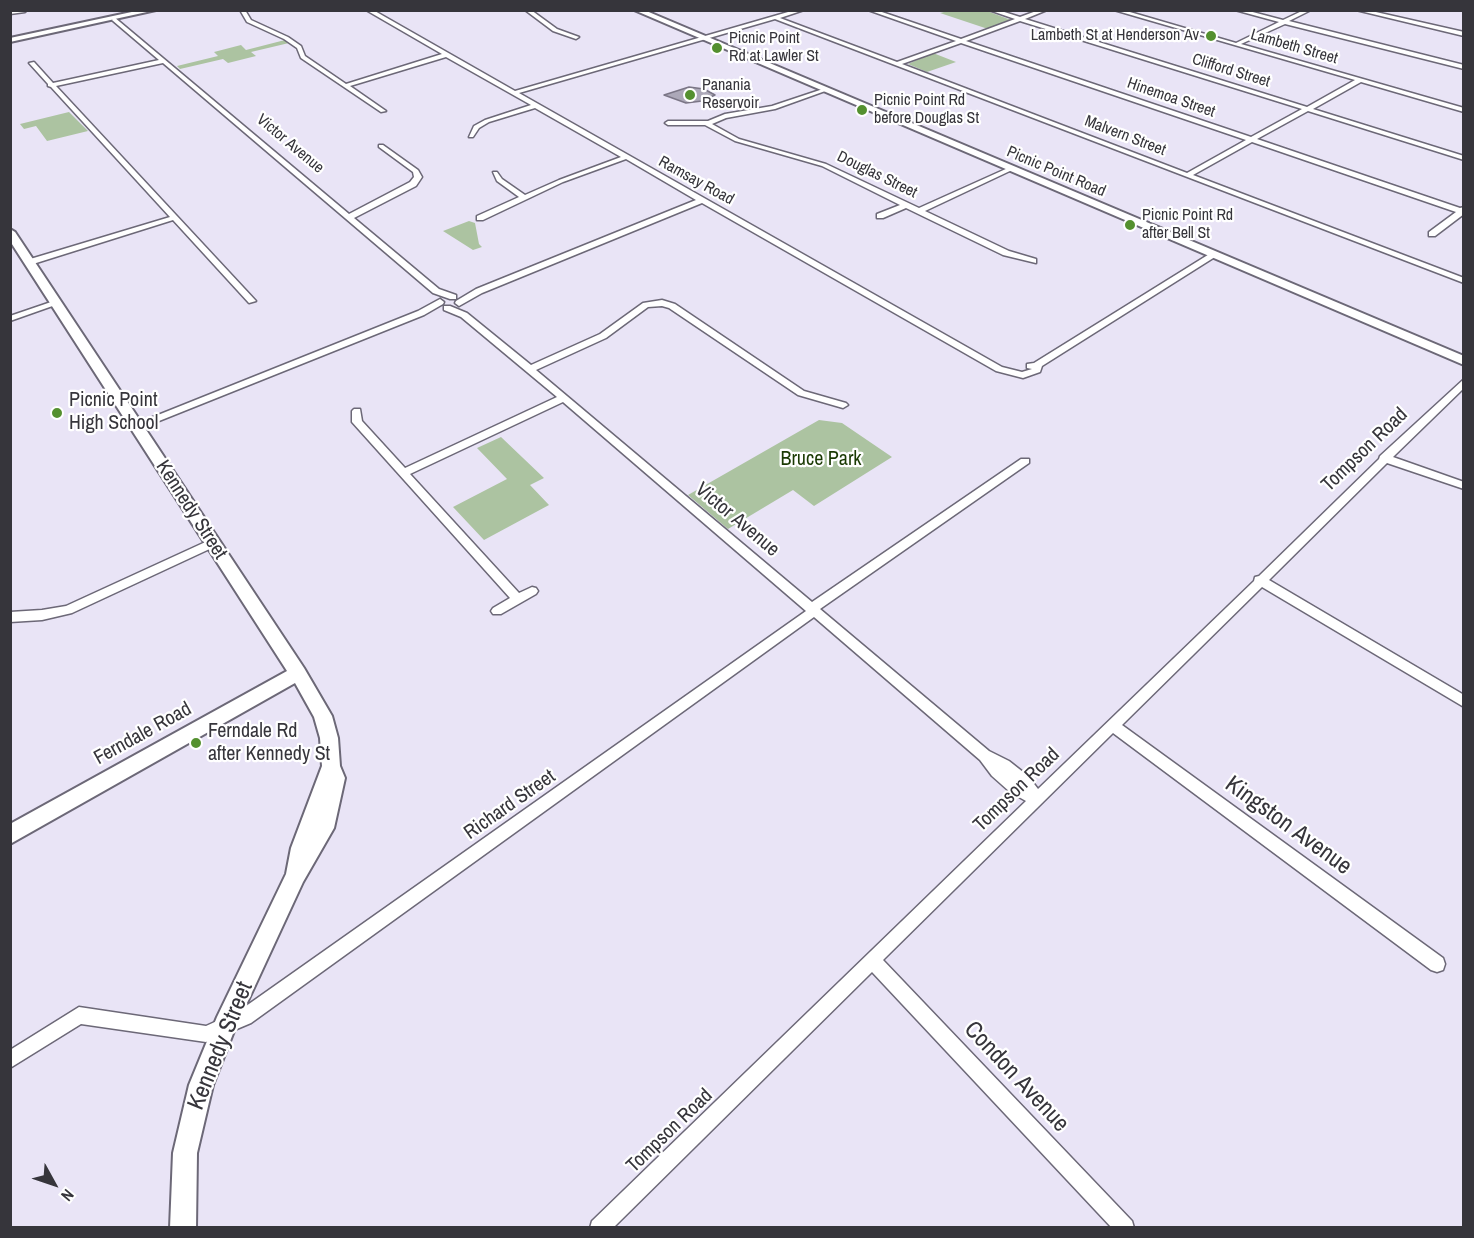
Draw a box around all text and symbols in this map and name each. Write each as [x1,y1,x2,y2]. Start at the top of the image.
street label: Lambeth Street [1248,25,1340,69]
place label: Lambeth St at Henderson Av [1031,26,1199,46]
place label: Picnic Point Rd at Lawler St [729,29,819,67]
marker: Lambeth St at Henderson Av [1204,29,1218,43]
marker: Picnic Point Rd at Lawler St [710,41,724,55]
street label: Clifford Street [1190,50,1272,92]
street label: Hinemoa Street [1124,74,1218,122]
place label: Panania Reservoir [702,76,759,114]
marker: Panania Reservoir [683,88,697,102]
place label: Picnic Point Rd before Douglas St [874,91,979,129]
marker: Picnic Point Rd before Douglas St [855,103,869,117]
street label: Victor Avenue [252,110,328,178]
street label: Malvern Street [1082,112,1168,160]
street label: Picnic Point Road [1004,143,1108,201]
street label: Douglas Street [834,147,920,203]
street label: Ramsay Road [655,152,737,210]
place label: Picnic Point Rd after Bell St [1142,206,1233,244]
marker: Picnic Point Rd after Bell St [1123,218,1137,232]
place label: Picnic Point High School [69,389,158,436]
street label: Tompson Road [1317,403,1413,497]
marker: Picnic Point High School [50,406,64,420]
park label: Bruce Park [780,448,862,472]
street label: Kennedy Street [150,456,232,564]
street label: Victor Avenue [690,478,784,562]
street label: Ferndale Road [90,697,196,771]
place label: Ferndale Rd after Kennedy St [208,720,330,767]
marker: Ferndale Rd after Kennedy St [189,736,203,750]
street label: Tompson Road [969,743,1065,837]
street label: Richard Street [460,765,560,845]
street label: Kingston Avenue [1219,770,1357,882]
street label: Kennedy Street [182,978,260,1114]
street label: Condon Avenue [957,1016,1075,1138]
street label: Tompson Road [622,1084,718,1178]
north arrow [24,1154,84,1214]
text: N [56,1185,79,1206]

